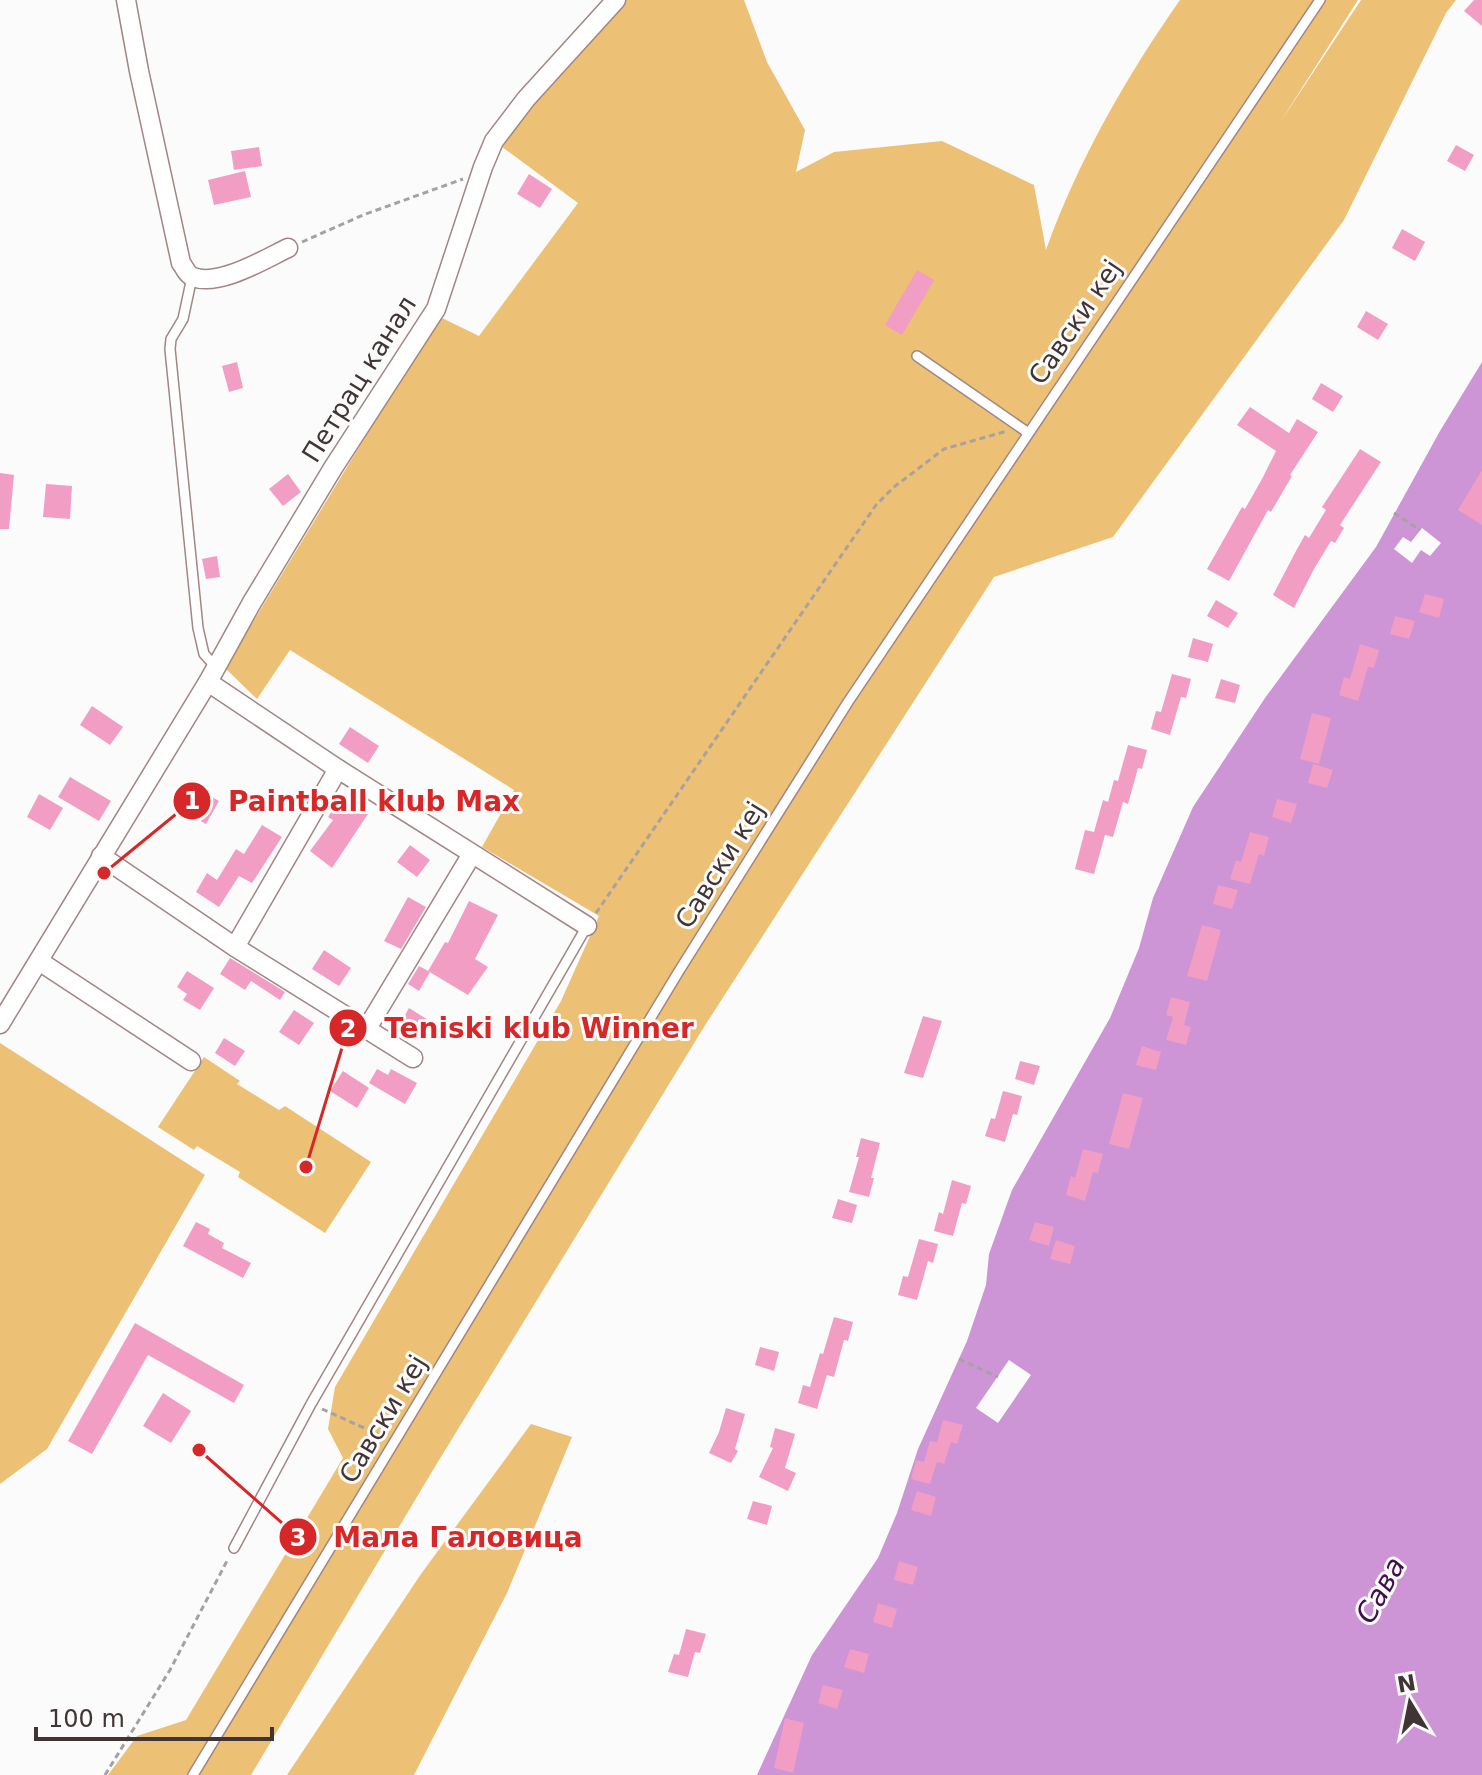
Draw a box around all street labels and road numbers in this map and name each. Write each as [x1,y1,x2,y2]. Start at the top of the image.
street label: Савски кеј [1022,254,1128,390]
street label: Петрац канал [296,290,422,468]
street label: Савски кеј [669,796,771,934]
street label: Савски кеј [333,1350,433,1488]

